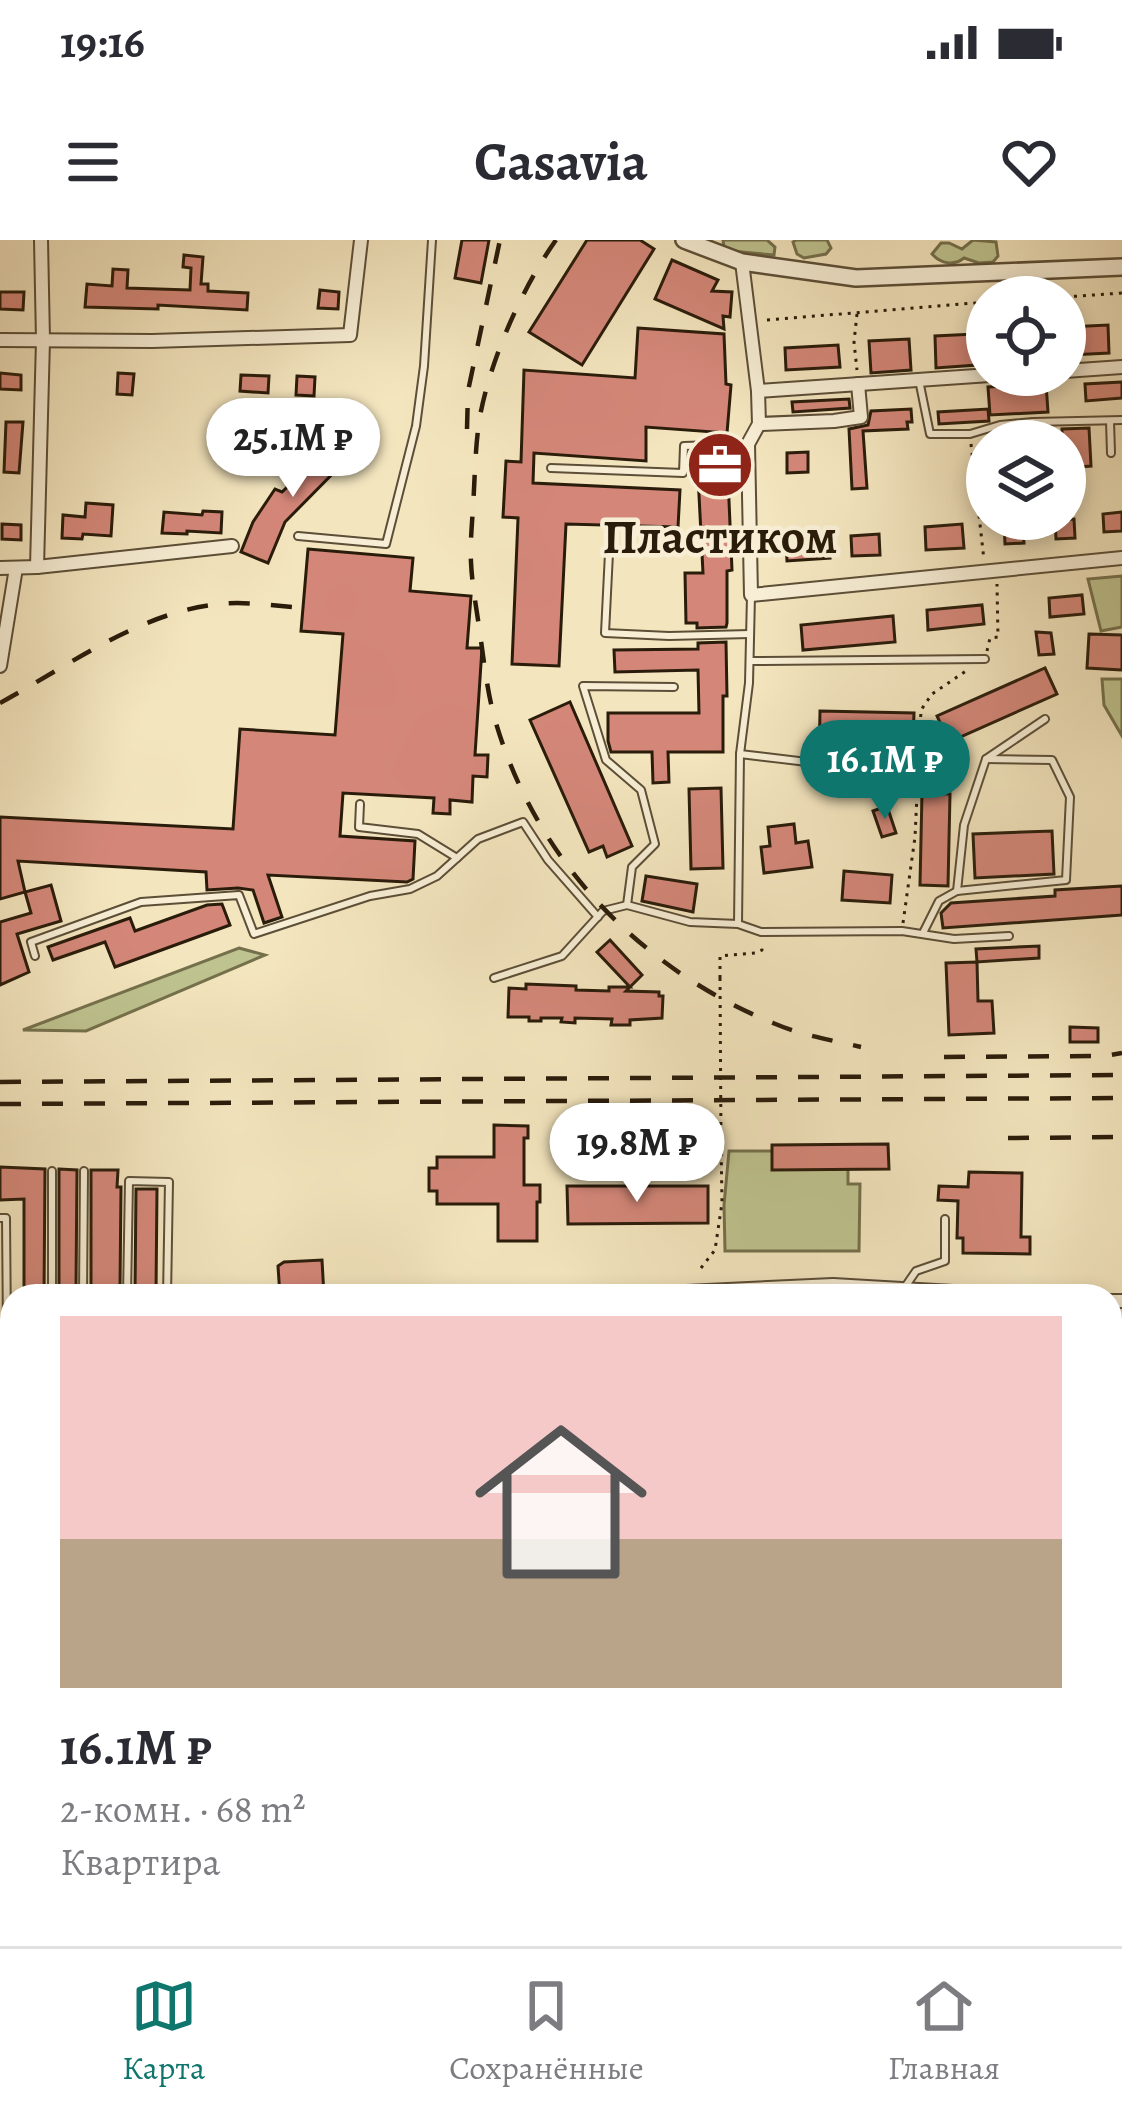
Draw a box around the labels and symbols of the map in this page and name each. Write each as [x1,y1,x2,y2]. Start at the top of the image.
pin: 25.1M ₽ [182,398,404,500]
office icon: Пластиком [685,430,755,500]
place label: Пластиком [603,504,837,570]
pin: 16.1M ₽ [774,720,996,822]
pin: 19.8M ₽ [526,1103,748,1205]

